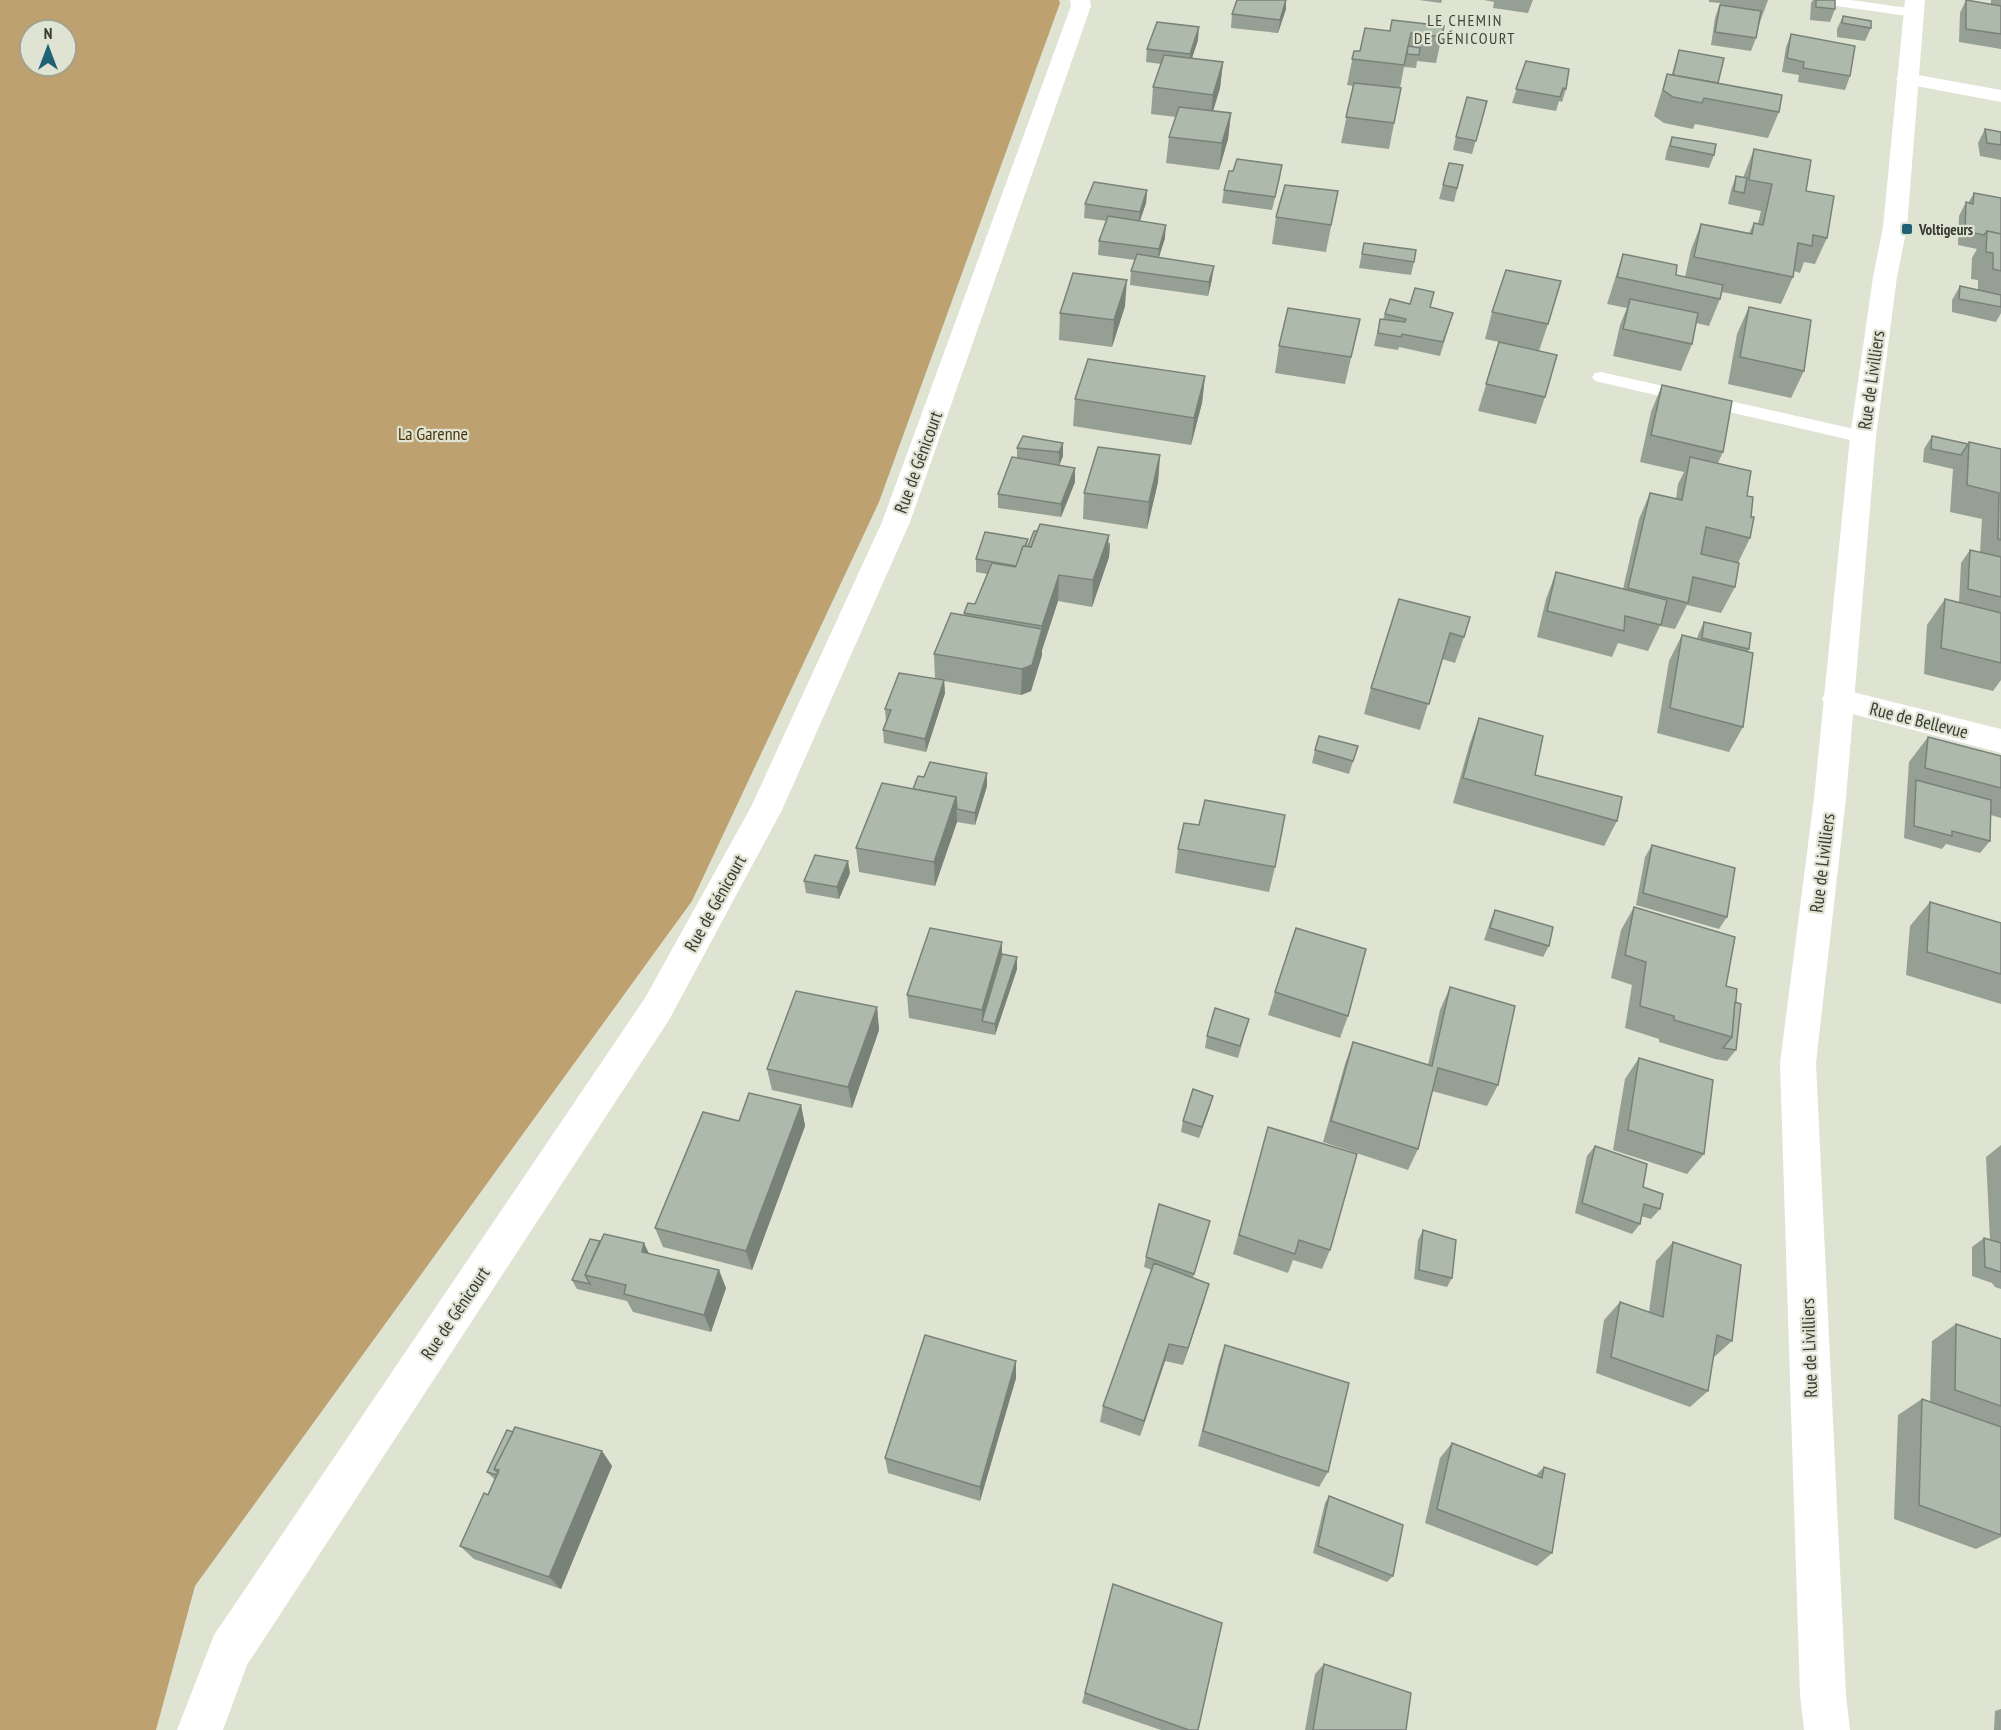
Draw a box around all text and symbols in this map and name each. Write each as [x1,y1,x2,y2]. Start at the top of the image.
district label: LE CHEMIN DE GÉNICOURT [1414,10,1516,48]
north arrow [18,18,78,78]
text: N [44,23,52,43]
place label: Voltigeurs [1918,220,1973,239]
marker: Voltigeurs [1900,222,1914,236]
street label: Rue de Livilliers [1853,329,1889,431]
street label: Rue de Génicourt [889,408,947,516]
park label: La Garenne [398,422,468,445]
street label: Rue de Bellevue [1868,697,1970,743]
street label: Rue de Livilliers [1805,812,1839,914]
street label: Rue de Génicourt [679,851,751,955]
street label: Rue de Génicourt [416,1262,494,1364]
street label: Rue de Livilliers [1796,1298,1822,1398]

